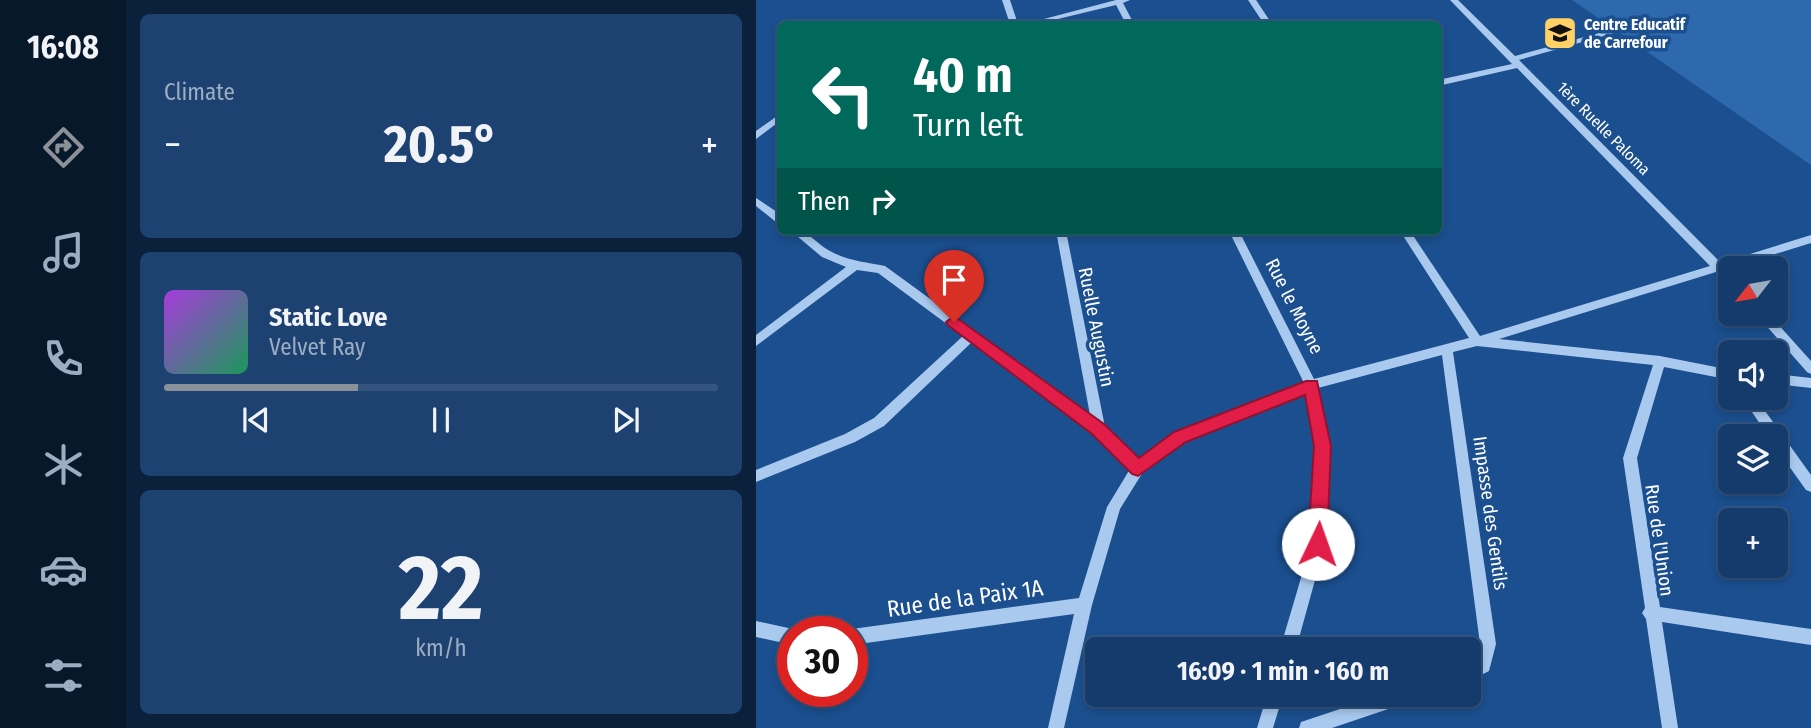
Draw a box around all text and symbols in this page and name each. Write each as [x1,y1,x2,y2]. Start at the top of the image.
school or university icon: Centre Educatif de Carrefour [1541,14,1579,52]
place label: Centre Educatif de Carrefour [1584,15,1687,52]
text: 16:08 [27,28,99,66]
text: 40 m [913,46,1013,105]
icon: left [798,49,889,140]
text: Climate [164,78,235,106]
street label: 1ère Ruelle Paloma [1553,78,1654,179]
text: Turn left [913,106,1023,144]
text: 20.5° [384,113,498,176]
text: − [164,122,181,168]
text: + [701,122,718,168]
icon: directions [39,123,88,172]
icon: right [864,182,902,220]
text: Then [798,186,850,217]
icon: music [39,228,88,277]
pin [924,250,984,322]
street label: Rue le Moyne [1261,255,1328,358]
north arrow [1718,256,1788,326]
map controls [1718,256,1788,578]
icon: arrive [935,261,973,299]
street label: Ruelle Augustin [1074,265,1119,389]
text: Static Love [269,302,387,333]
text: Velvet Ray [269,333,365,361]
icon: phone [39,334,88,383]
button: sound [1718,340,1788,410]
icon: previous [237,401,275,439]
icon: pause [422,401,460,439]
icon: next [607,401,645,439]
button: layers [1718,424,1788,494]
street label: Impasse des Gentils [1468,435,1513,591]
icon: climate [39,440,88,489]
street label: Rue de l'Union [1640,483,1679,597]
position arrow [1281,507,1355,581]
button: + [1718,508,1788,578]
text: 22 [399,534,483,643]
icon: car [39,545,88,594]
street label: Rue de la Paix 1A [885,573,1045,623]
speed limit sign: 30 [777,616,868,707]
text: km/h [415,634,467,662]
icon: filters [39,651,88,700]
text: 16:09 · 1 min · 160 m [1177,656,1389,687]

